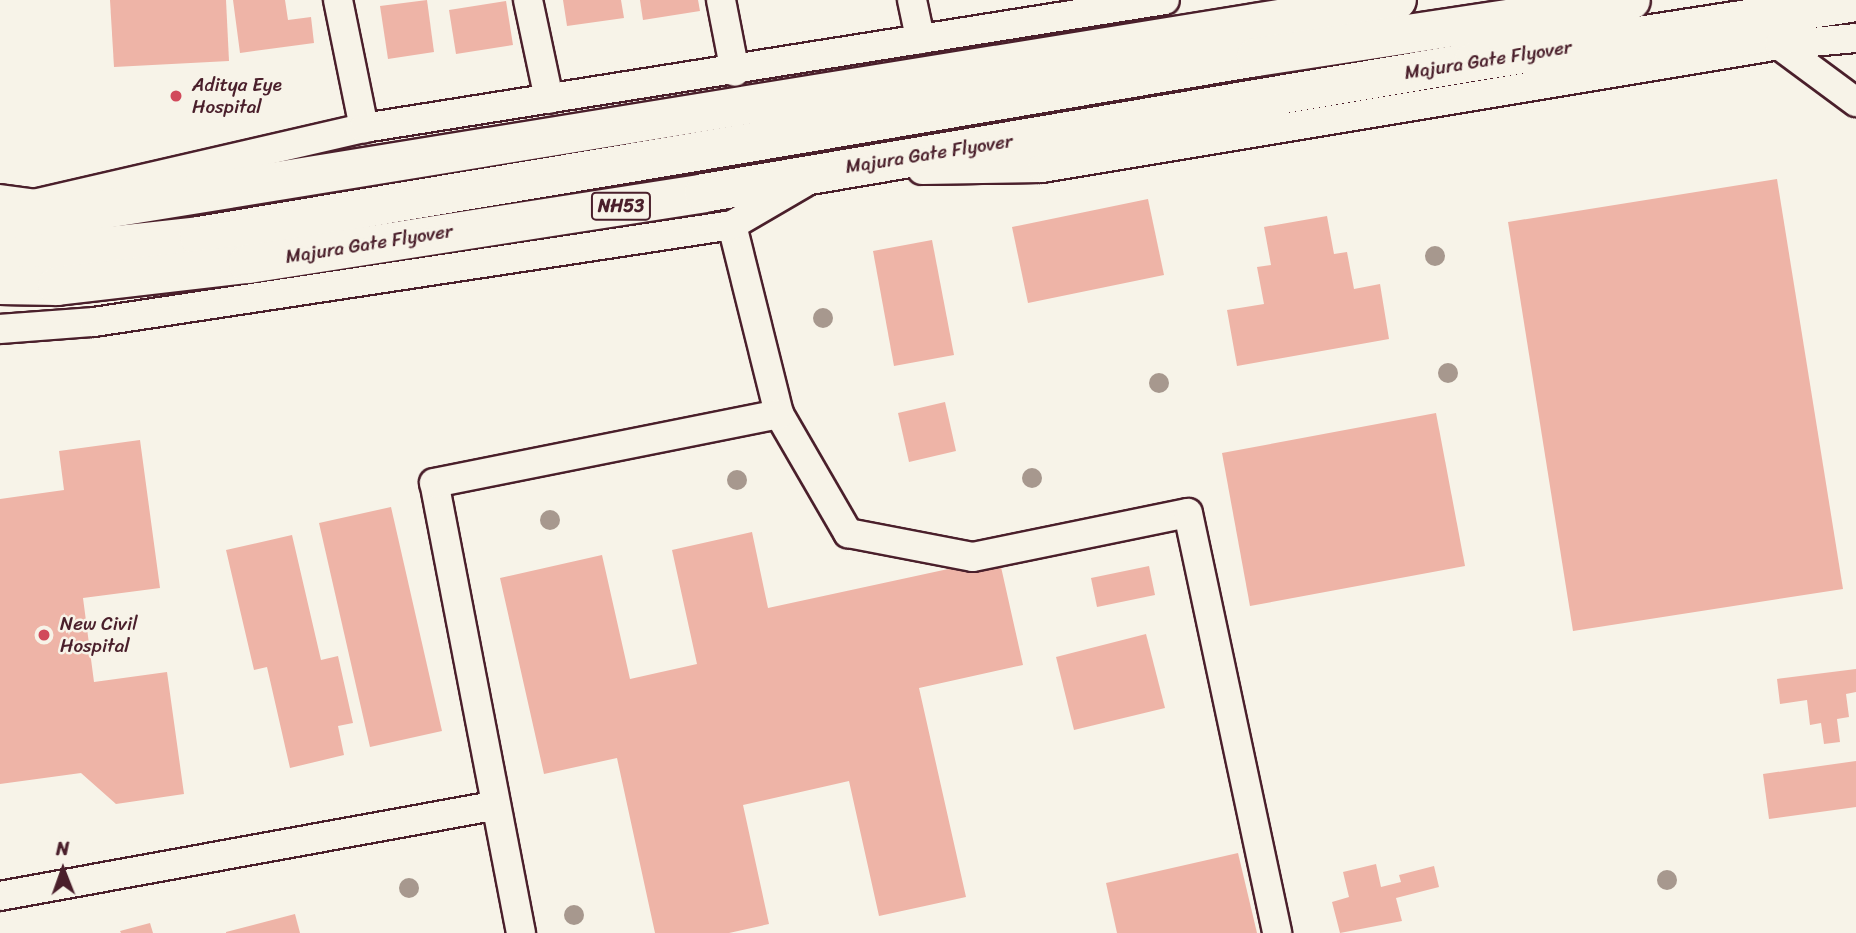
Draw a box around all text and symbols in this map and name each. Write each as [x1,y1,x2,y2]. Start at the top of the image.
street label: Majura Gate Flyover [1402,35,1574,85]
place label: Aditya Eye Hospital [192,74,282,118]
marker: Aditya Eye Hospital [166,86,186,106]
street label: Majura Gate Flyover [843,129,1015,179]
road number: NH53 [590,191,652,220]
street label: Majura Gate Flyover [283,219,455,269]
place label: New Civil Hospital [60,613,138,657]
marker: New Civil Hospital [34,625,54,645]
text: N [56,832,69,865]
north arrow [28,835,98,905]

